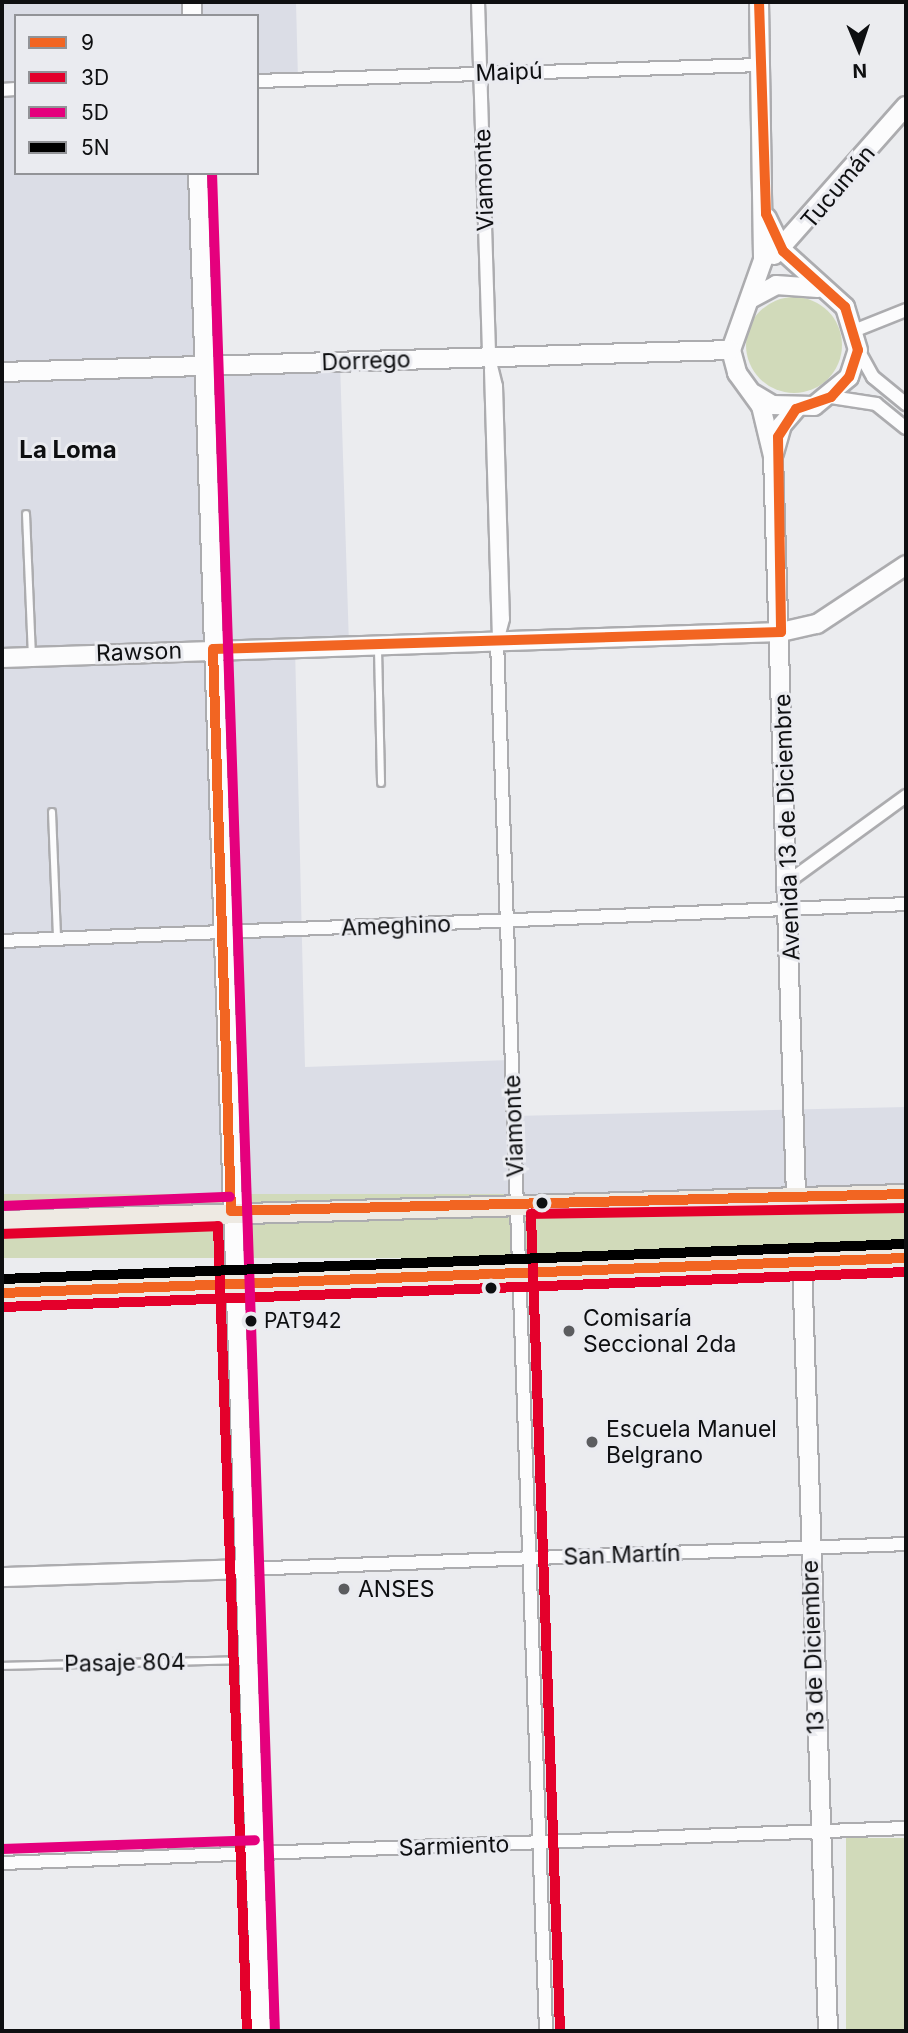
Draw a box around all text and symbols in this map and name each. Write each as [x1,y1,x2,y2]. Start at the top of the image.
legend [14,14,259,175]
north arrow [824,14,894,84]
text: 9 [81,30,94,55]
street label: Maipú [475,57,543,87]
text: N [852,59,867,82]
text: 3D [81,65,109,90]
text: 5D [81,100,109,125]
street label: Viamonte [468,128,500,232]
text: 5N [81,135,110,160]
street label: Tucumán [795,140,881,234]
street label: Dorrego [321,346,411,376]
district label: La Loma [19,436,117,464]
street label: Rawson [96,637,182,667]
street label: Avenida 13 de Diciembre [769,693,805,961]
street label: Ameghino [341,910,451,942]
street label: Viamonte [498,1074,530,1178]
unlabelled marker [535,1196,549,1210]
unlabelled marker [484,1281,498,1295]
place label: Comisaría Seccional 2da [583,1304,736,1358]
place label: PAT942 [264,1308,342,1334]
marker: PAT942 [244,1314,258,1328]
marker: Comisaría Seccional 2da [561,1323,577,1339]
place label: Escuela Manuel Belgrano [606,1415,777,1469]
marker: Escuela Manuel Belgrano [584,1434,600,1450]
street label: San Martín [563,1539,681,1571]
street label: 13 de Diciembre [796,1559,830,1735]
place label: ANSES [358,1575,435,1603]
marker: ANSES [336,1581,352,1597]
street label: Pasaje 804 [64,1648,186,1678]
street label: Sarmiento [398,1830,510,1862]

